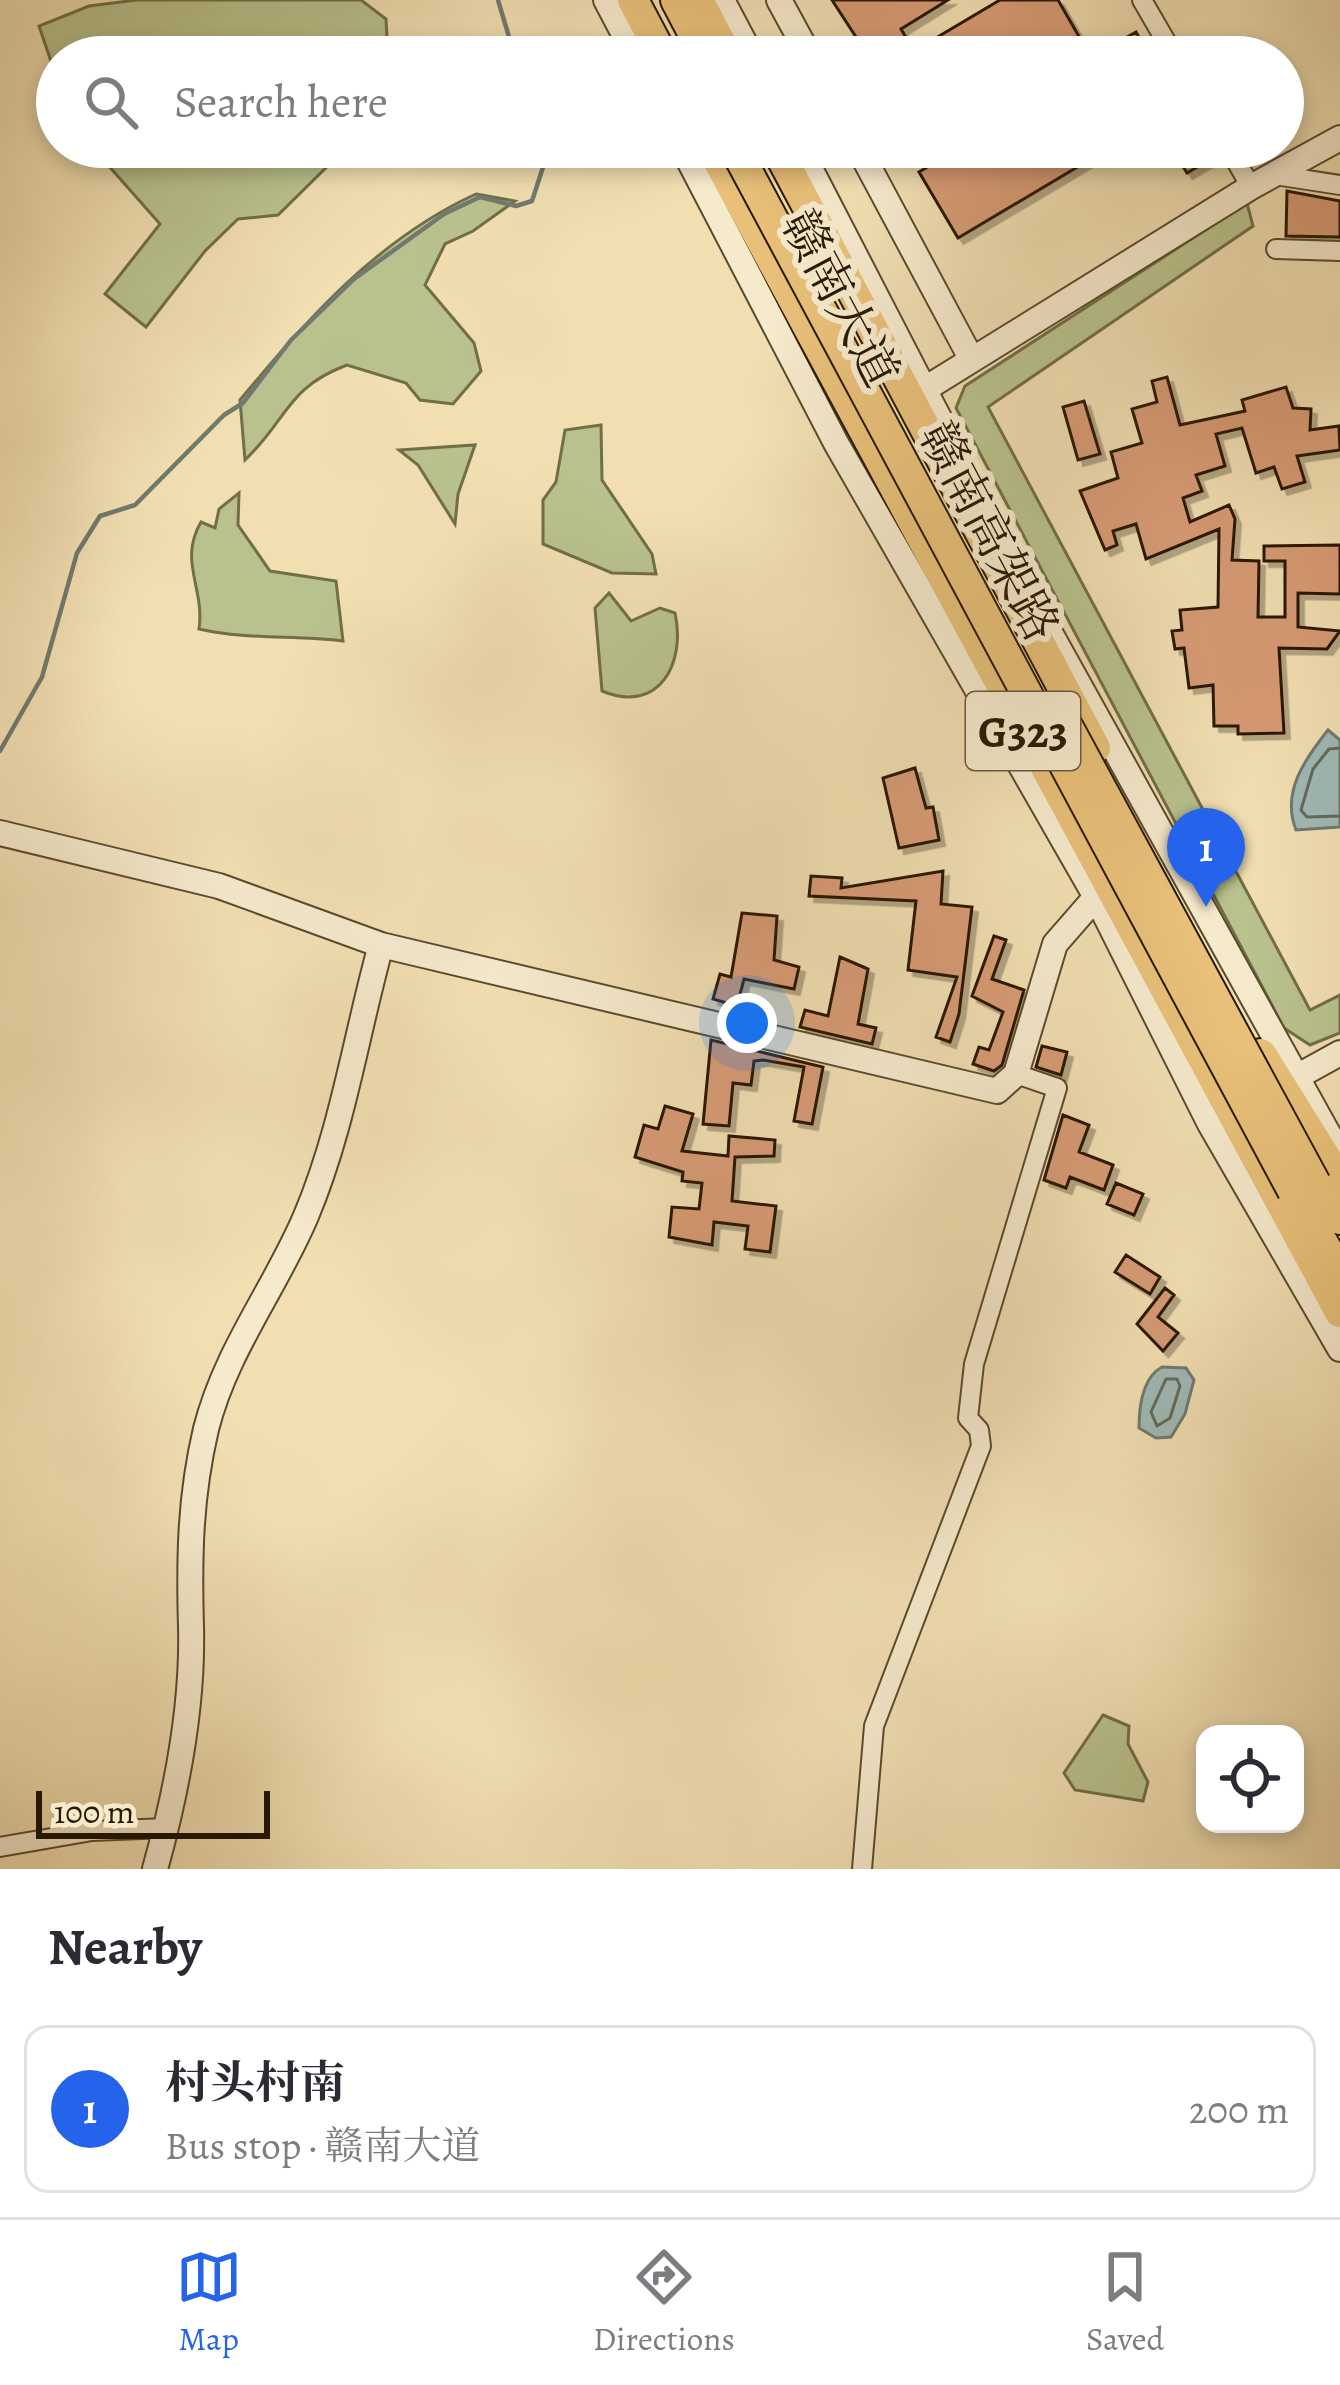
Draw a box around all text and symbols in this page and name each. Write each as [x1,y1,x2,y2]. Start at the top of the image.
search box [36,36,1304,168]
icon: search [78,69,144,135]
text: Search here [174,71,388,133]
street label: 赣南大道 [766,198,914,399]
street label: 赣南高架路 [904,410,1075,653]
road number: G323 [966,692,1080,770]
pin: 1 [1167,808,1245,907]
your location [717,993,777,1053]
map controls [1196,1725,1304,1833]
button: locate [1196,1725,1304,1833]
scale bar [36,1785,270,1838]
text: 100 m [54,1789,134,1834]
text: Nearby [48,1912,202,1982]
text: 村头村南 [165,2052,345,2114]
text: 1 [83,2083,97,2136]
text: 200 m [1189,2083,1289,2136]
text: Bus stop · 赣南大道 [165,2119,481,2172]
tab: Map [176,2244,242,2361]
tab: Directions [593,2244,735,2361]
tab: Saved [1086,2244,1164,2361]

